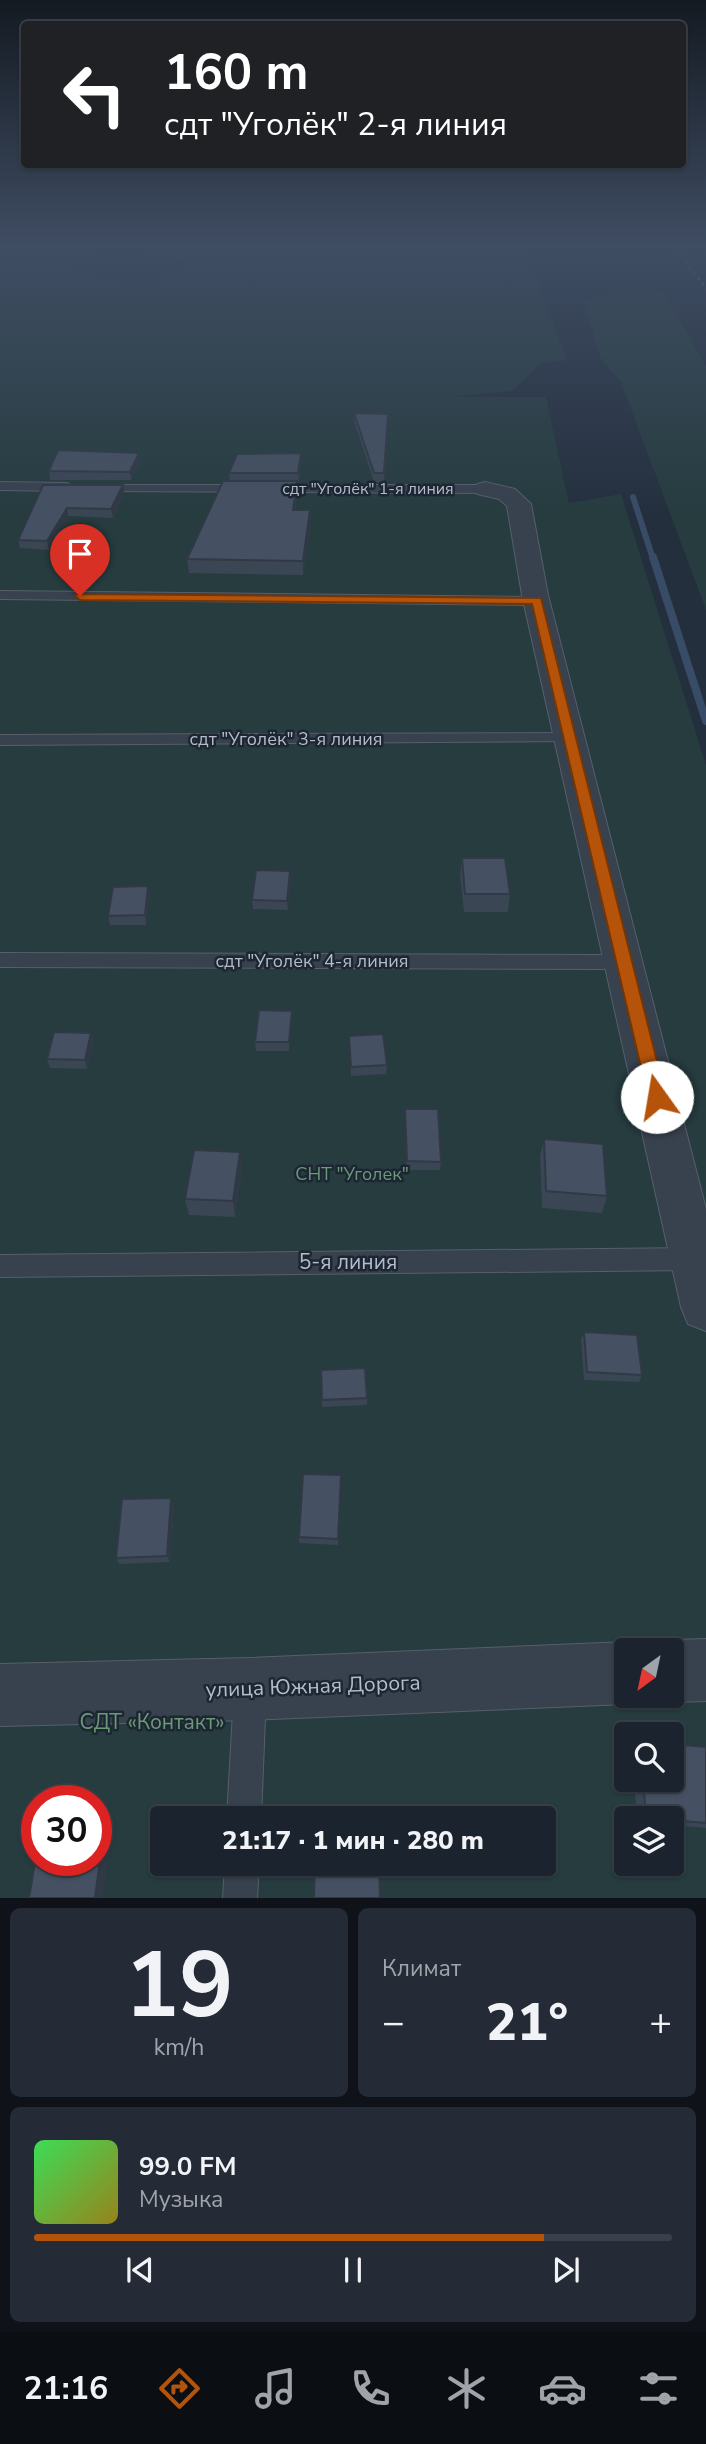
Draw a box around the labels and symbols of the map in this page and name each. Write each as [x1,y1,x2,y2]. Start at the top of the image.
street label: сдт "Уголёк" 1-я линия [282,478,454,500]
pin [50,524,110,596]
street label: сдт "Уголёк" 3-я линия [190,727,382,751]
street label: сдт "Уголёк" 4-я линия [216,949,408,973]
position arrow [620,1060,694,1134]
park label: СНТ "Уголек" [295,1162,409,1186]
street label: 5-я линия [299,1248,397,1276]
north arrow [614,1638,684,1708]
street label: улица Южная Дорога [205,1668,421,1704]
park label: СДТ «Контакт» [80,1708,224,1736]
speed limit sign: 30 [21,1785,112,1876]

